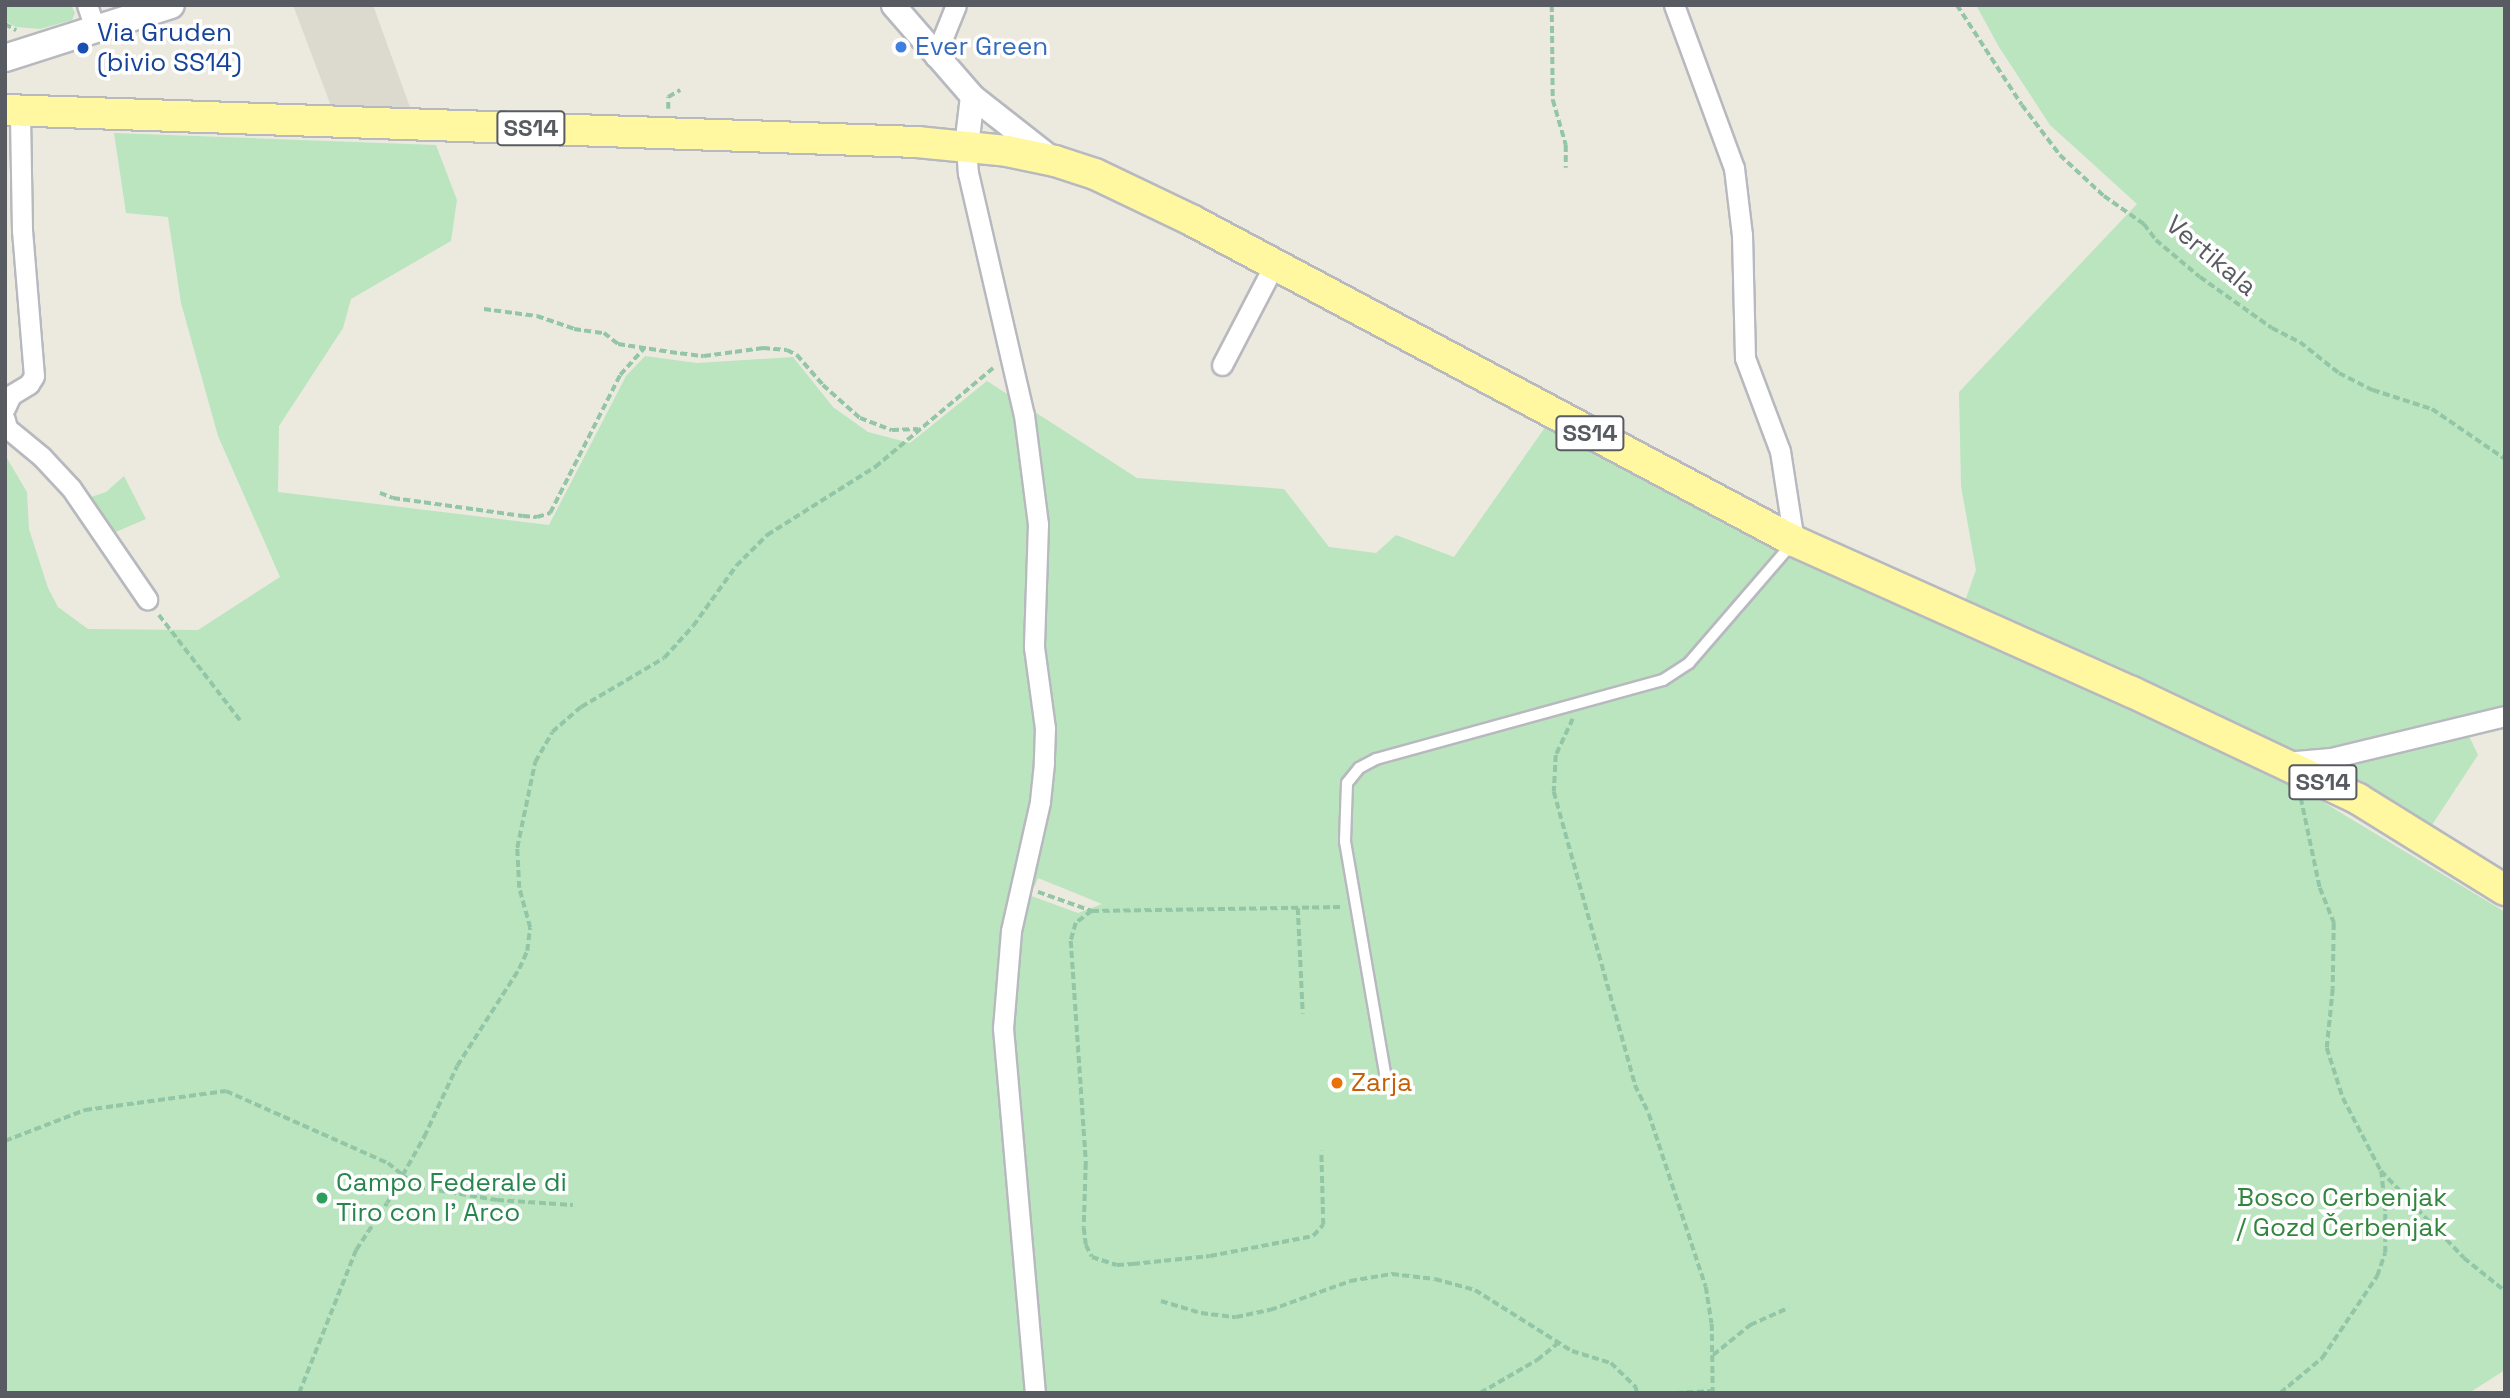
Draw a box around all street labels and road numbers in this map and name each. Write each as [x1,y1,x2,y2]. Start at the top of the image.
road number: SS14 [496,107,566,148]
street label: Vertikala [2159,209,2263,303]
road number: SS14 [1555,412,1625,453]
road number: SS14 [2288,762,2358,802]

